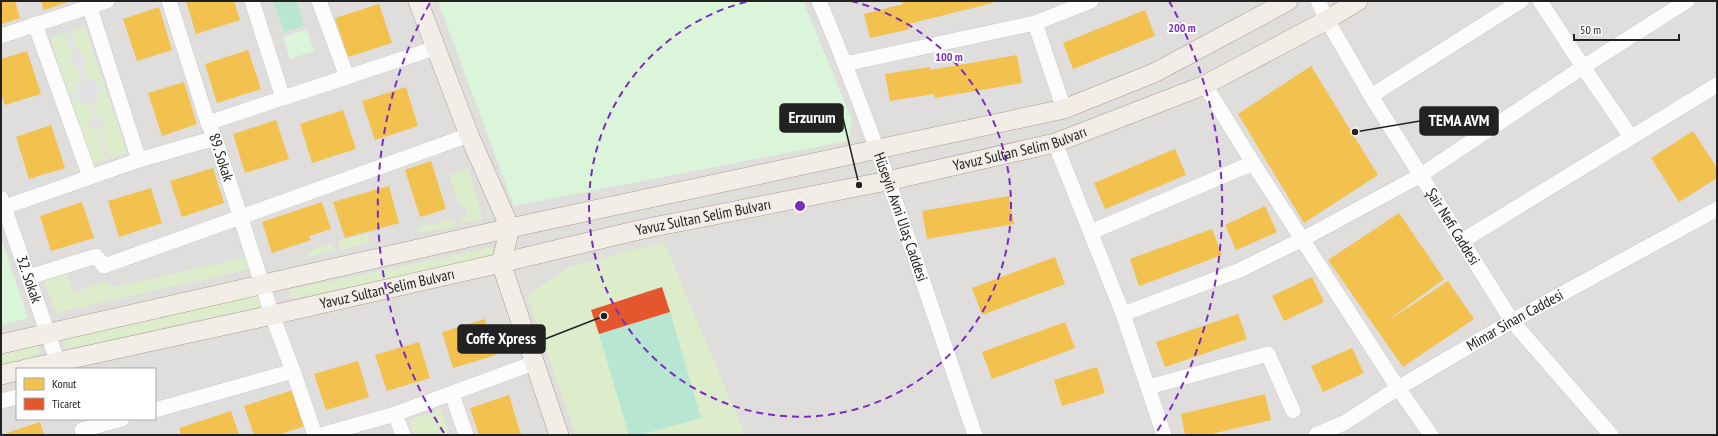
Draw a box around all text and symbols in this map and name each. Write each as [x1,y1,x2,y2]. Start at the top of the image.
scale bar [1574,16,1679,42]
text: 200 m [1168,20,1196,35]
text: 50 m [1580,22,1601,37]
text: 100 m [935,49,963,64]
callout: Erzurum [780,104,843,132]
text: Erzurum [788,107,836,127]
callout: TEMA AVM [1420,107,1498,135]
text: TEMA AVM [1429,110,1490,130]
street label: Yavuz Sultan Selim Bulvarı [951,122,1089,175]
street label: 89. Sokak [205,130,238,184]
street label: Hüseyin Avni Ulaş Caddesi [870,150,932,284]
street label: Şair Nefi Caddesi [1422,184,1485,268]
street label: Yavuz Sultan Selim Bulvarı [633,194,772,239]
centre of rings [793,199,807,213]
street label: 32. Sokak [13,253,47,306]
street label: Yavuz Sultan Selim Bulvarı [318,264,456,313]
street label: Mimar Sinan Caddesi [1463,285,1566,355]
callout: Coffe Xpress [458,325,545,353]
text: Coffe Xpress [466,328,536,348]
legend [16,368,156,420]
text: Konut [52,376,77,391]
text: Ticaret [52,396,81,411]

